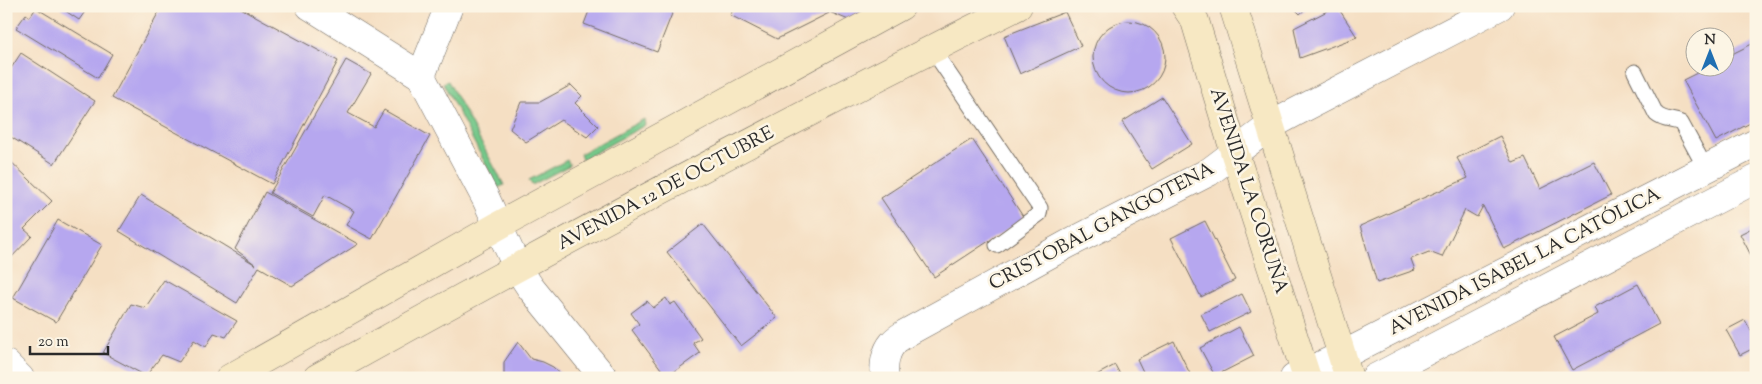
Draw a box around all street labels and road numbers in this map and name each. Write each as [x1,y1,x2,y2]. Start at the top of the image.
street label: AVENIDA LA CORUÑA [1202,84,1294,298]
street label: AVENIDA 12 DE OCTUBRE [553,120,780,258]
street label: CRISTOBAL GANGOTENA [985,156,1220,298]
street label: AVENIDA ISABEL LA CATÓLICA [1384,181,1666,343]

